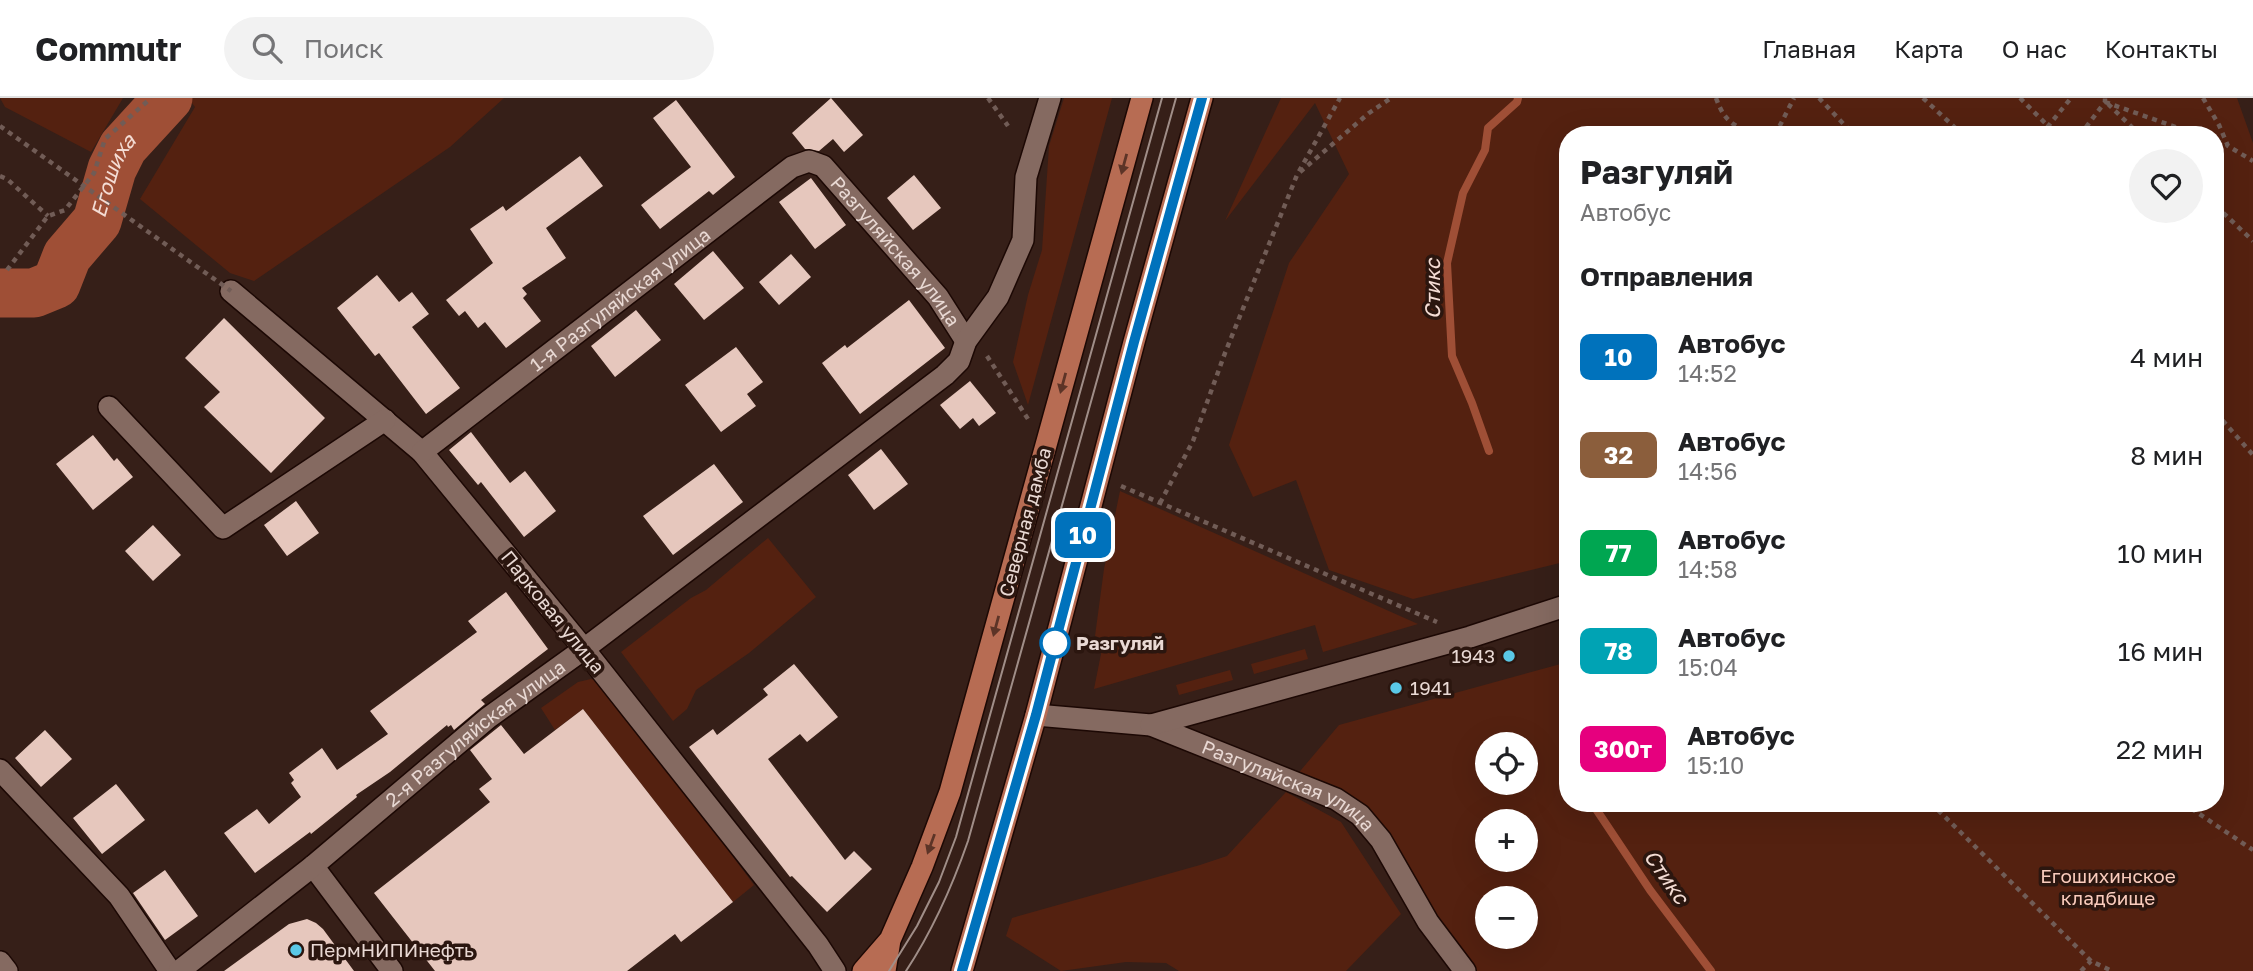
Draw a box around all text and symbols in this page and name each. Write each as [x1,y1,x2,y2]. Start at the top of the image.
search box [224,17,714,80]
text: Commutr [35,29,182,68]
icon: search [248,29,286,67]
text: Поиск [304,33,384,64]
text: Главная [1762,34,1856,63]
text: Карта [1894,34,1964,63]
text: О нас [2002,34,2067,63]
text: Контакты [2105,34,2218,63]
water label: Егошиха [85,127,142,220]
button: heart [2129,149,2203,223]
text: Разгуляй [1580,152,1733,191]
one-way arrow [1118,154,1128,175]
street label: Разгуляйская улица [826,171,966,330]
text: Автобус [1580,198,1671,226]
street label: 1-я Разгуляйская улица [525,222,714,376]
water label: Стикс [1419,257,1445,319]
text: Отправления [1580,261,1753,292]
text: Автобус [1678,328,1785,359]
text: 10 [1605,342,1632,371]
text: 4 мин [2130,342,2203,373]
text: 14:52 [1678,359,1737,387]
one-way arrow [1057,372,1068,394]
text: Автобус [1678,426,1785,457]
text: 32 [1604,440,1633,469]
text: 8 мин [2130,440,2203,471]
street label: Северная дамба [994,445,1055,599]
text: 14:56 [1678,457,1737,485]
line badge: 10 [1052,512,1114,558]
text: 10 [1069,520,1097,549]
text: Автобус [1678,524,1785,555]
text: 77 [1605,538,1632,567]
text: 10 мин [2117,538,2203,569]
street label: Парковая улица [497,546,610,678]
text: 14:58 [1678,555,1737,583]
one-way arrow [990,615,1001,637]
text: Автобус [1678,622,1785,653]
marker: Разгуляй [1040,628,1070,658]
place label: Разгуляй [1076,631,1164,654]
text: 78 [1604,636,1633,665]
text: 16 мин [2118,636,2203,667]
place label: 1943 [1452,644,1495,667]
marker: 1943 [1501,648,1517,664]
text: 15:04 [1678,653,1738,681]
street label: 2-я Разгуляйская улица [380,654,569,811]
place label: 1941 [1410,676,1452,699]
marker: 1941 [1388,680,1404,696]
text: Автобус [1687,720,1795,751]
map controls [1475,732,1538,949]
button: locate [1475,732,1538,795]
text: 300т [1594,734,1652,763]
text: 22 мин [2116,734,2203,765]
street label: Разгуляйская улица [1199,735,1380,835]
text: 15:10 [1687,751,1744,779]
button: + [1475,809,1538,872]
one-way arrow [925,833,936,854]
water label: Стикс [1639,844,1696,910]
park label: Егошихинское кладбище [2040,864,2176,909]
button: − [1475,886,1538,949]
place label: ПермНИПИнефть [310,938,474,961]
marker: ПермНИПИнефть [288,942,304,958]

